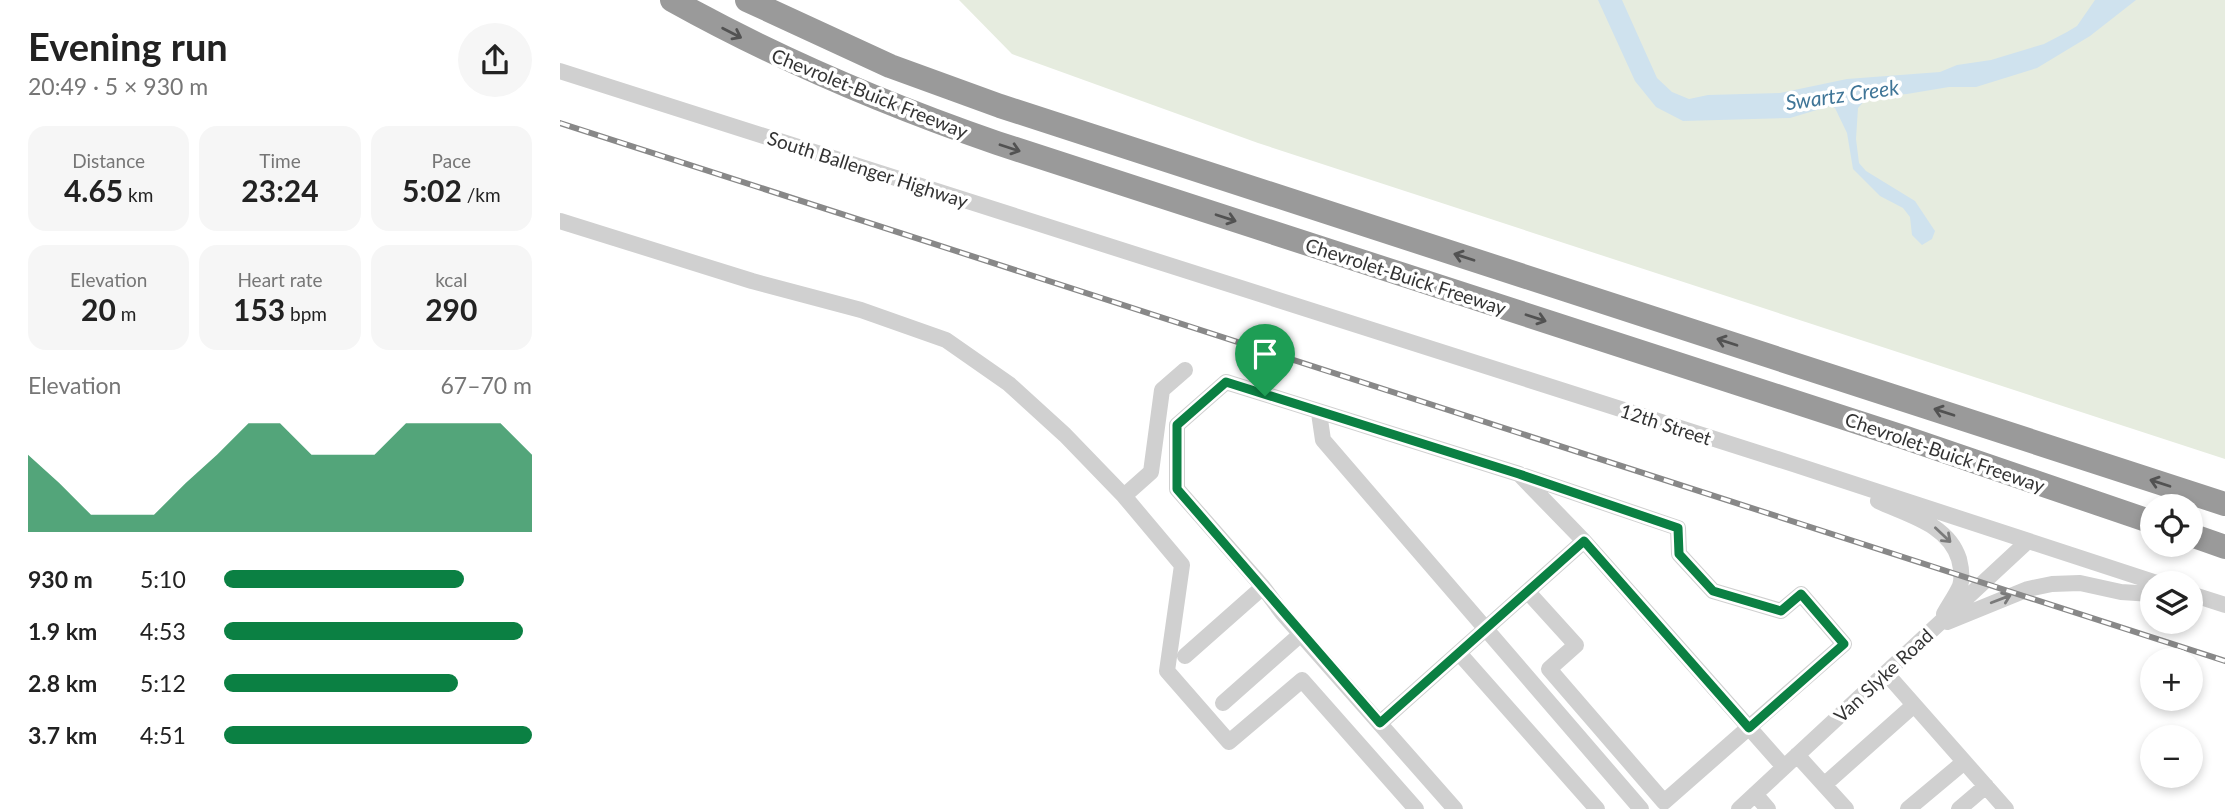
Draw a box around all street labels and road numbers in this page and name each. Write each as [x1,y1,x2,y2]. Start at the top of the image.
street label: Chevrolet-Buick Freeway [769,43,972,143]
street label: South Ballenger Highway [765,126,971,212]
street label: Chevrolet-Buick Freeway [1303,233,1509,319]
street label: 12th Street [1618,398,1715,450]
street label: Chevrolet-Buick Freeway [1842,407,2048,497]
street label: Van Slyke Road [1829,623,1937,727]

